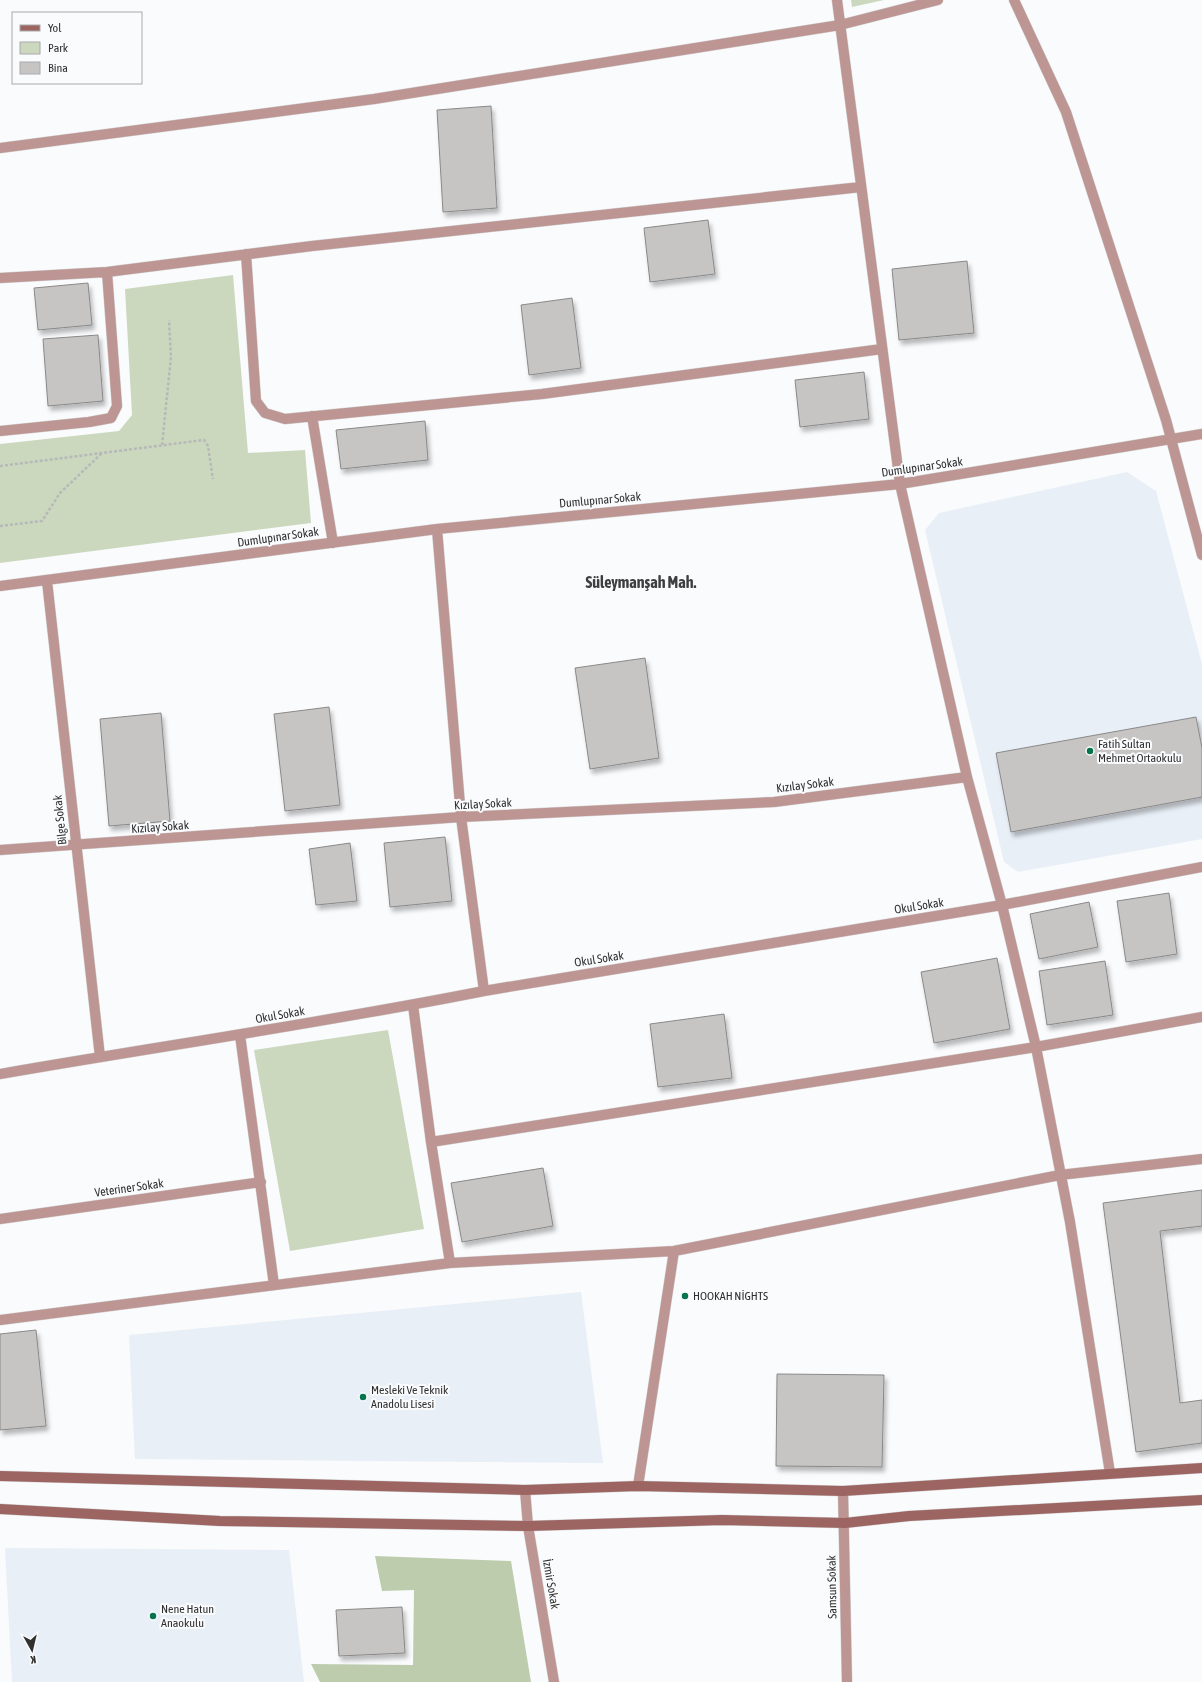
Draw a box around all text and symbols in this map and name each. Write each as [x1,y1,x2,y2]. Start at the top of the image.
legend [12,12,142,84]
text: Yol [48,21,62,35]
text: Park [48,41,69,55]
text: Bina [48,61,68,75]
street label: Dumlupınar Sokak [880,454,964,480]
street label: Dumlupınar Sokak [559,489,642,511]
street label: Dumlupınar Sokak [236,524,320,550]
district label: Süleymanşah Mah. [586,573,697,591]
place label: Fatih Sultan Mehmet Ortaokulu [1098,737,1182,765]
marker: Fatih Sultan Mehmet Ortaokulu [1085,746,1095,756]
street label: Kızılay Sokak [775,774,835,795]
street label: Bilge Sokak [50,794,70,846]
street label: Kızılay Sokak [454,795,513,813]
street label: Kızılay Sokak [131,818,190,836]
street label: Okul Sokak [893,895,945,917]
street label: Okul Sokak [573,948,625,970]
street label: Okul Sokak [254,1004,306,1026]
street label: Veteriner Sokak [94,1176,165,1200]
place label: HOOKAH NİGHTS [693,1289,768,1303]
marker: HOOKAH NİGHTS [680,1291,690,1301]
place label: Mesleki Ve Teknik Anadolu Lisesi [371,1383,449,1411]
marker: Mesleki Ve Teknik Anadolu Lisesi [358,1392,368,1402]
street label: Samsun Sokak [824,1554,840,1619]
street label: İzmir Sokak [540,1558,562,1611]
place label: Nene Hatun Anaokulu [161,1602,214,1630]
marker: Nene Hatun Anaokulu [148,1611,158,1621]
north arrow [12,1630,52,1670]
text: K [29,1654,37,1666]

